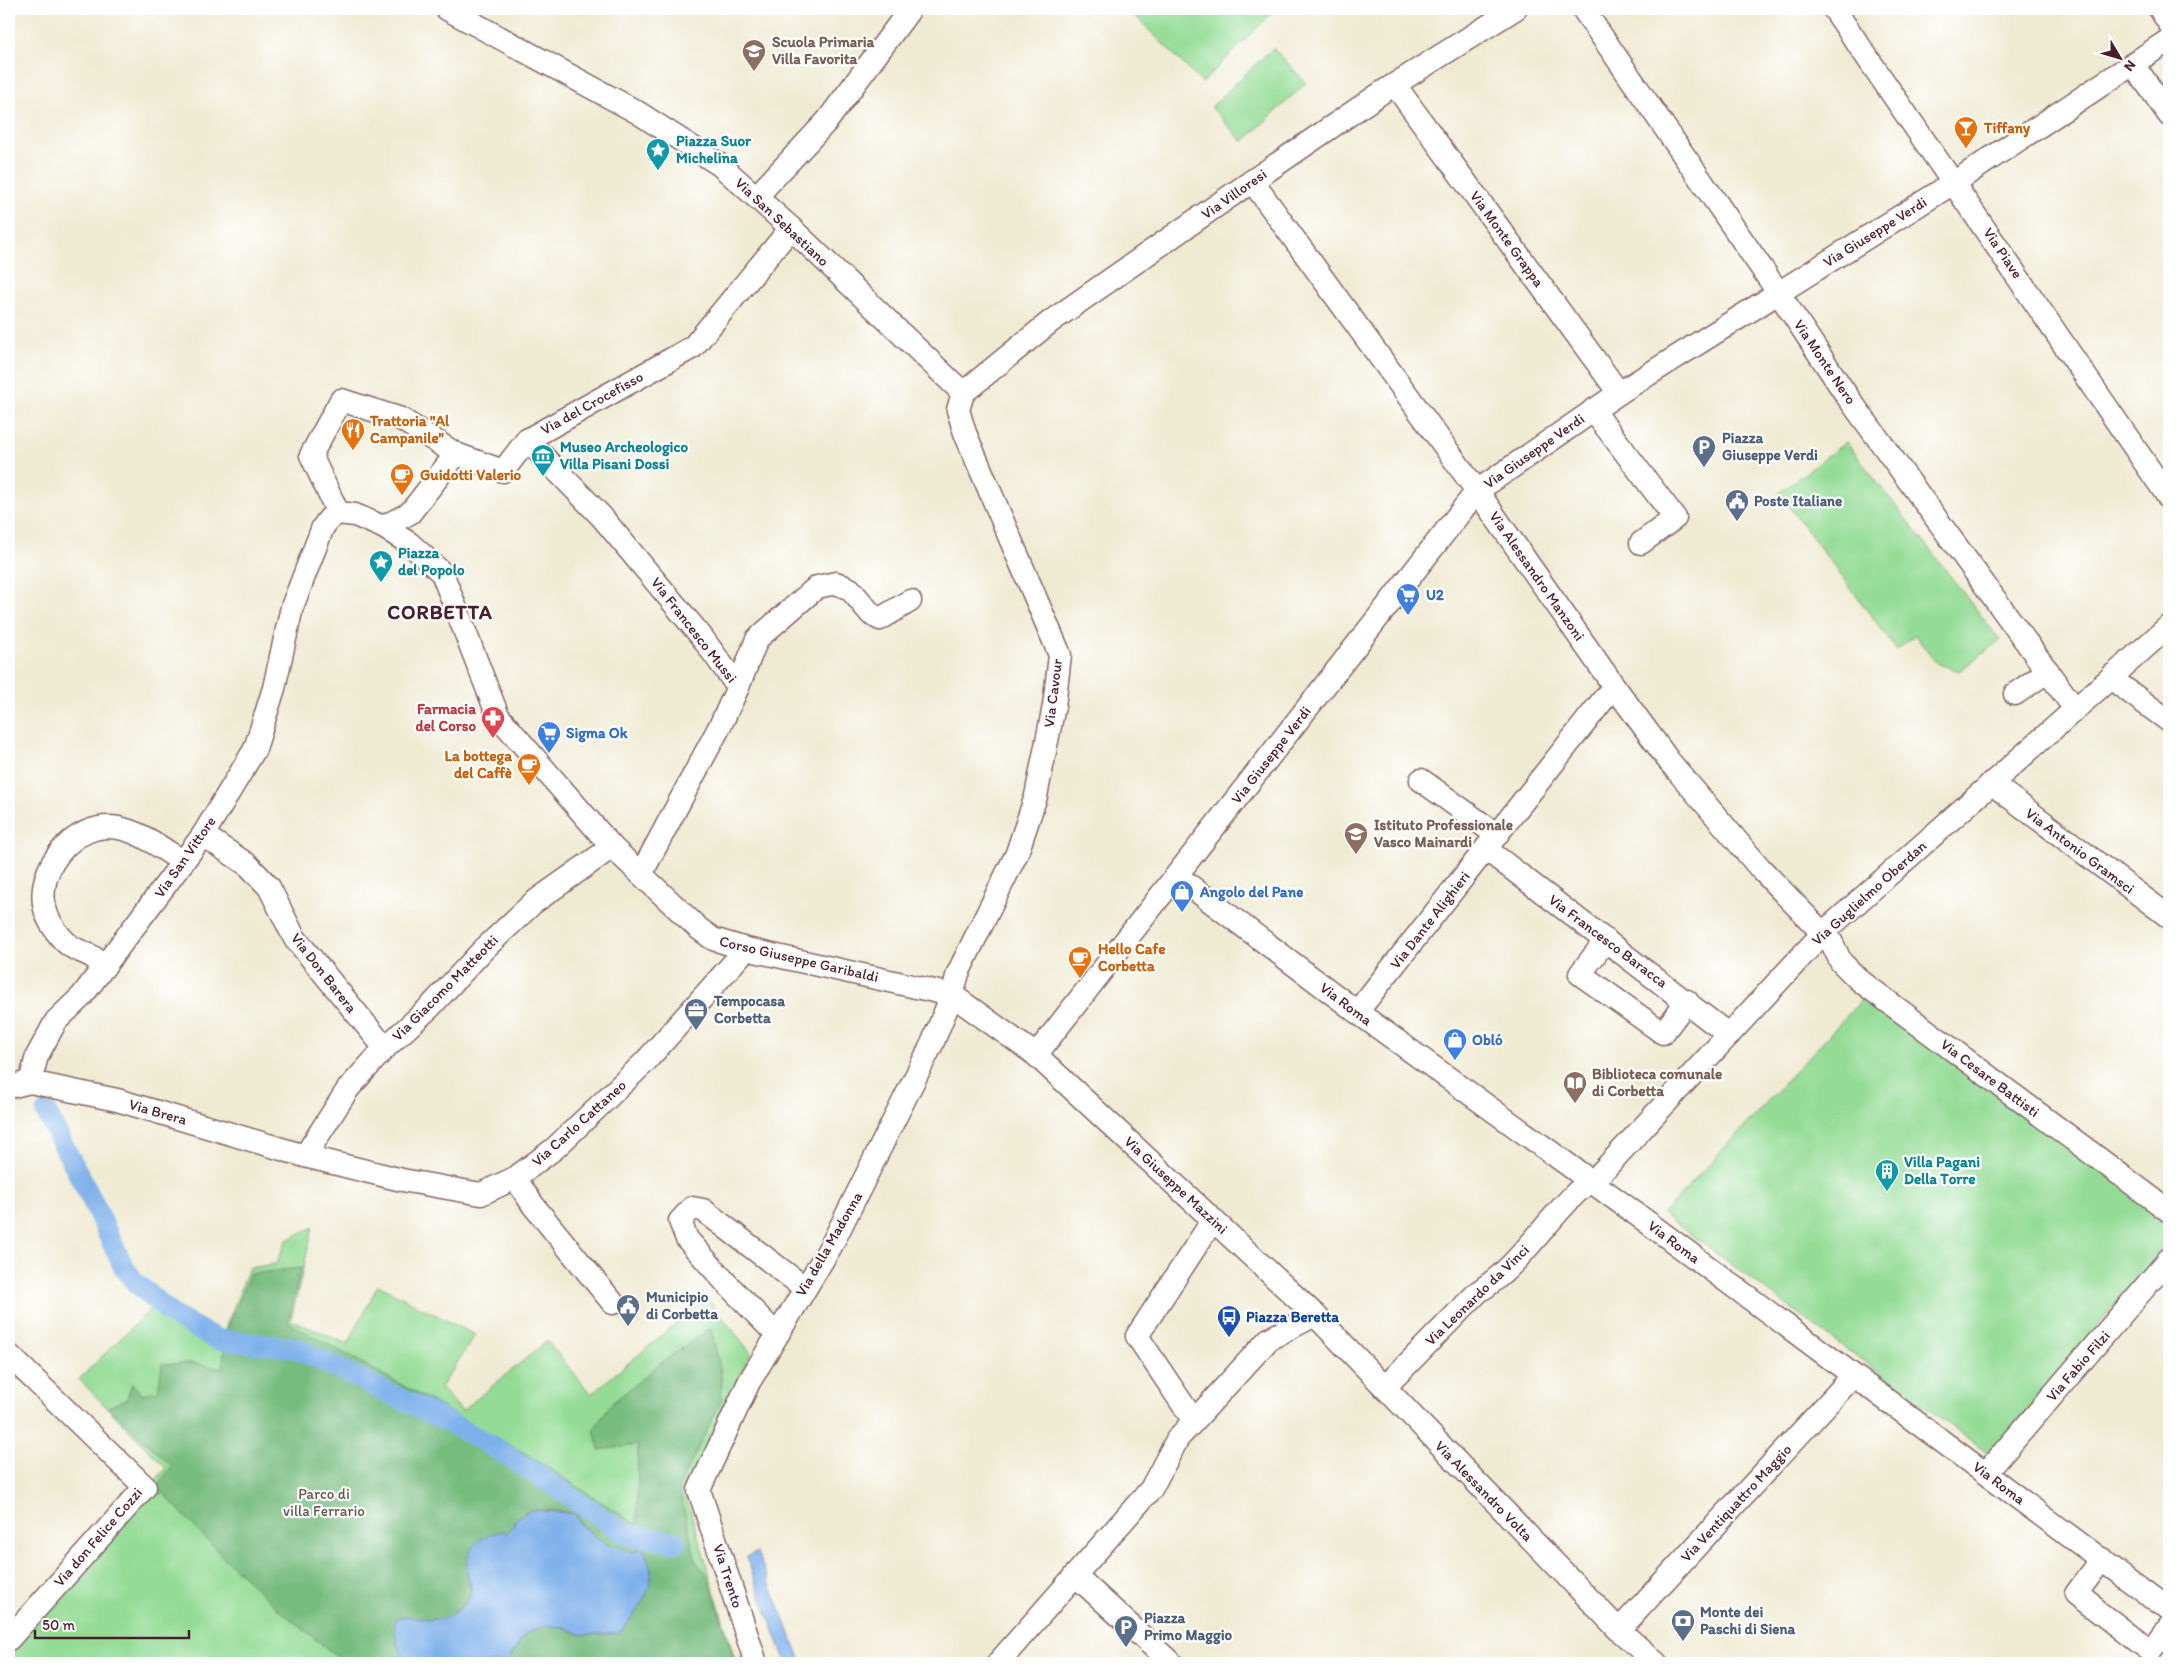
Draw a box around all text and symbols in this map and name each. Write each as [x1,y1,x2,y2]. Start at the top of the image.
north arrow [2096,32,2146,82]
place label: Scuola Primaria Villa Favorita [772,33,875,68]
school or university icon: Scuola Primaria Villa Favorita [741,38,767,72]
text: N [2120,57,2139,75]
bar icon: Tiffany [1953,115,1979,149]
place label: Tiffany [1983,119,2031,138]
place label: Piazza Suor Michelina [676,132,752,167]
place icon: Piazza Suor Michelina [645,137,671,171]
street label: Via Villoresi [1198,165,1270,223]
street label: Via San Sebastiano [731,174,833,270]
street label: Via Monte Grappa [1466,187,1548,291]
street label: Via Giuseppe Verdi [1820,193,1930,271]
street label: Via Piave [1979,224,2027,282]
street label: Via Monte Nero [1790,316,1860,408]
street label: Via del Crocefisso [538,367,646,439]
street label: Via Giuseppe Verdi [1480,410,1588,492]
place label: Trattoria "Al Campanile" [369,412,450,448]
restaurant icon: Trattoria "Al Campanile" [340,417,366,451]
place label: Piazza Giuseppe Verdi [1722,429,1818,465]
parking icon: Piazza Giuseppe Verdi [1691,434,1717,468]
place label: Museo Archeologico Villa Pisani Dossi [560,438,688,473]
museum icon: Museo Archeologico Villa Pisani Dossi [530,443,556,477]
cafe icon: Guidotti Valerio [389,462,415,496]
place label: Guidotti Valerio [420,466,521,484]
public building icon: Poste Italiane [1724,488,1750,522]
place label: Poste Italiane [1754,492,1842,510]
street label: Via Alessandro Manzoni [1485,508,1589,644]
place label: Piazza del Popolo [398,544,465,580]
place icon: Piazza del Popolo [368,549,394,583]
street label: Via Francesco Mussi [647,574,741,686]
supermarket icon: U2 [1395,582,1421,616]
place label: U2 [1426,586,1444,604]
district label: CORBETTA [387,600,493,624]
street label: Via Cavour [1040,657,1066,728]
place label: Farmacia del Corso [416,700,476,735]
street label: Via Giuseppe Verdi [1227,703,1315,807]
pharmacy icon: Farmacia del Corso [480,705,506,739]
supermarket icon: Sigma Ok [536,720,562,754]
place label: Sigma Ok [566,724,628,743]
place label: La bottega del Caffè [444,747,512,782]
cafe icon: La bottega del Caffè [516,752,542,786]
street label: Via Antonio Gramsci [2022,804,2138,898]
street label: Via San Vittore [150,813,220,901]
place label: Istituto Professionale Vasco Mainardi [1374,816,1513,851]
school or university icon: Istituto Professionale Vasco Mainardi [1343,821,1369,855]
street label: Via Guglielmo Oberdan [1808,837,1930,949]
street label: Via Dante Alighieri [1386,868,1474,972]
shop icon: Angolo del Pane [1169,879,1195,913]
place label: Angolo del Pane [1199,883,1303,902]
street label: Via Francesco Baracca [1545,890,1671,992]
street label: Via Don Barera [287,929,361,1017]
street label: Via Giacomo Matteotti [388,931,502,1045]
street label: Corso Giuseppe Garibaldi [718,932,880,986]
place label: Hello Cafe Corbetta [1098,940,1165,975]
cafe icon: Hello Cafe Corbetta [1067,945,1093,979]
street label: Via Roma [1316,979,1376,1030]
place label: Tempocasa Corbetta [713,992,785,1027]
office icon: Tempocasa Corbetta [683,997,709,1031]
shop icon: Obló [1442,1027,1468,1061]
place label: Obló [1472,1031,1503,1049]
street label: Via Cesare Battisti [1937,1035,2043,1121]
place label: Biblioteca comunale di Corbetta [1592,1065,1722,1100]
library icon: Biblioteca comunale di Corbetta [1562,1070,1588,1104]
street label: Via Carlo Cattaneo [528,1076,630,1170]
street label: Via Brera [127,1095,189,1129]
street label: Via Giuseppe Mazzini [1120,1132,1232,1238]
place label: Villa Pagani Della Torre [1904,1153,1980,1188]
building icon: Villa Pagani Della Torre [1874,1158,1900,1192]
street label: Via della Madonna [792,1188,866,1300]
street label: Via Roma [1644,1217,1704,1268]
street label: Via Leonardo da Vinci [1421,1241,1533,1349]
place label: Municipio di Corbetta [646,1288,718,1323]
public building icon: Municipio di Corbetta [615,1293,641,1327]
bus stop icon: Piazza Beretta [1216,1304,1242,1338]
place label: Piazza Beretta [1246,1308,1339,1326]
street label: Via Fabio Filzi [2042,1327,2114,1405]
street label: Via Alessandro Volta [1431,1437,1537,1545]
street label: Via Ventiquattro Maggio [1677,1440,1795,1566]
street label: Via Roma [1969,1458,2029,1509]
street label: Via don Felice Cozzi [50,1484,146,1590]
park label: Parco di villa Ferrario [283,1485,365,1520]
street label: Via Trento [709,1542,747,1610]
place label: Monte dei Paschi di Siena [1700,1603,1795,1638]
scale bar [35,1607,189,1639]
bank icon: Monte dei Paschi di Siena [1670,1608,1696,1642]
place label: Piazza Primo Maggio [1144,1609,1233,1645]
parking icon: Piazza Primo Maggio [1113,1614,1139,1648]
text: 50 m [42,1616,75,1634]

